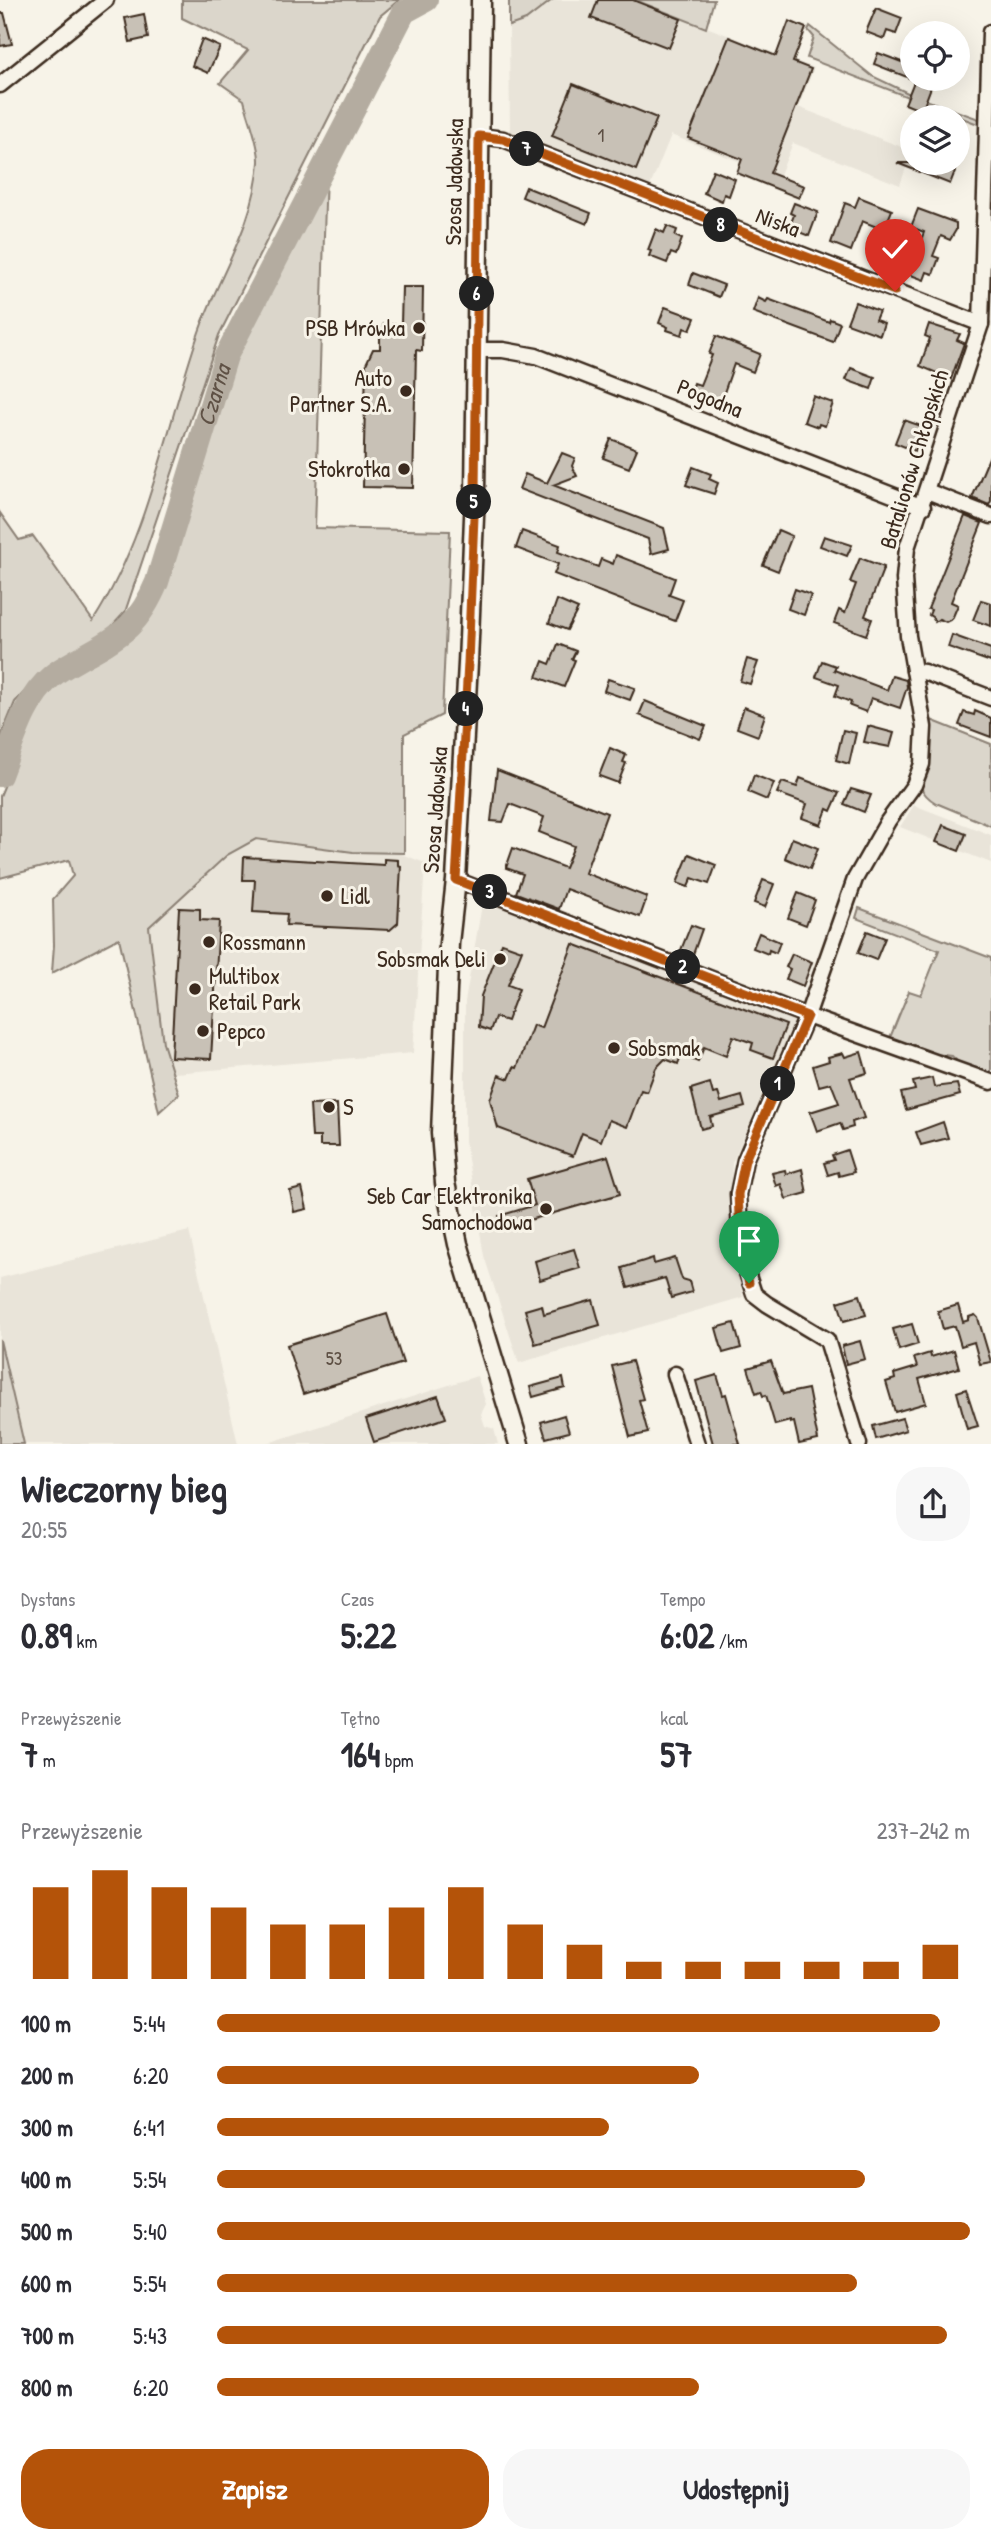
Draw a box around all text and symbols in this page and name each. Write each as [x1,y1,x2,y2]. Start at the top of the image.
map controls [900,21,970,175]
button: locate [900,21,970,91]
button: layers [900,105,970,175]
street label: Szosa Jadowska [437,118,470,246]
house number: 1 [598,122,605,148]
pin: 7 [510,132,544,166]
text: 7 [522,135,531,161]
street label: Niska [752,199,805,244]
pin: 8 [704,208,738,243]
text: 8 [716,211,725,237]
pin [865,219,925,291]
icon: check [876,230,914,268]
pin: 6 [460,276,494,312]
text: 6 [473,280,480,306]
place label: PSB Mrówka [305,312,405,343]
marker: PSB Mrówka [411,320,427,336]
water label: Czarna [189,358,238,429]
place label: Auto Partner S.A. [290,362,392,419]
street label: Batalionów Chłopskich [872,365,956,552]
street label: Pogodna [673,370,748,425]
marker: Auto Partner S.A. [398,383,414,399]
place label: Stokrotka [308,453,390,484]
marker: Stokrotka [396,461,412,477]
pin: 5 [456,484,491,520]
text: 5 [469,488,478,514]
pin: 4 [448,692,484,726]
text: 4 [462,695,469,721]
street label: Szosa Jadowska [415,746,454,874]
pin: 3 [472,874,508,910]
text: 3 [485,878,494,904]
place label: Lidl [341,880,371,911]
marker: Lidl [319,888,335,904]
place label: Rossmann [223,926,306,957]
marker: Rossmann [201,934,217,950]
place label: Sobsmak Deli [377,943,486,974]
pin: 2 [666,950,700,984]
marker: Sobsmak Deli [492,951,508,967]
text: 2 [678,953,687,979]
place label: Multibox Retail Park [209,960,301,1017]
marker: Multibox Retail Park [187,981,203,997]
place label: Pepco [217,1015,265,1046]
marker: Pepco [195,1023,211,1039]
place label: Sobsmak [628,1032,701,1063]
marker: Sobsmak [606,1040,622,1056]
pin: 1 [760,1066,796,1102]
text: 1 [774,1070,781,1096]
place label: S [343,1091,354,1122]
marker: S [321,1099,337,1115]
place label: Seb Car Elektronika Samochodowa [367,1180,532,1237]
marker: Seb Car Elektronika Samochodowa [538,1201,554,1217]
pin [719,1211,779,1283]
icon: arrive [730,1222,768,1260]
house number: 53 [326,1345,342,1371]
text: Wieczorny bieg [21,1462,227,1514]
button: share [896,1467,970,1541]
text: 20:55 [21,1514,67,1545]
text: Dystans [21,1586,75,1612]
text: Czas [341,1586,374,1612]
text: Tempo [660,1586,706,1612]
text: 0.89 [21,1612,72,1659]
text: 5:22 [341,1612,396,1659]
text: 6:02 [660,1612,714,1659]
text: km [72,1628,97,1654]
text: /km [714,1628,748,1654]
text: Przewyższenie [21,1705,122,1731]
text: Tętno [341,1705,380,1731]
text: kcal [660,1705,688,1731]
text: 7 [21,1731,38,1778]
text: 164 [341,1731,380,1778]
text: 57 [660,1731,692,1778]
text: m [38,1747,56,1773]
text: bpm [380,1747,414,1773]
text: Przewyższenie [21,1815,143,1846]
text: 237–242 m [877,1815,970,1846]
text: 100 m [21,2008,71,2039]
text: 5:44 [133,2008,165,2039]
text: 200 m [21,2060,73,2091]
text: 6:20 [133,2060,169,2091]
text: 300 m [21,2112,73,2143]
text: 6:41 [133,2112,165,2143]
text: 400 m [21,2164,71,2195]
text: 5:54 [133,2164,166,2195]
text: 500 m [21,2216,72,2247]
text: 5:40 [133,2216,167,2247]
text: 600 m [21,2268,72,2299]
text: 5:54 [133,2268,166,2299]
text: 700 m [21,2320,74,2351]
text: 5:43 [133,2320,167,2351]
text: 800 m [21,2372,73,2403]
text: 6:20 [133,2372,169,2403]
button: Zapisz [21,2449,489,2529]
button: Udostępnij [503,2449,970,2529]

